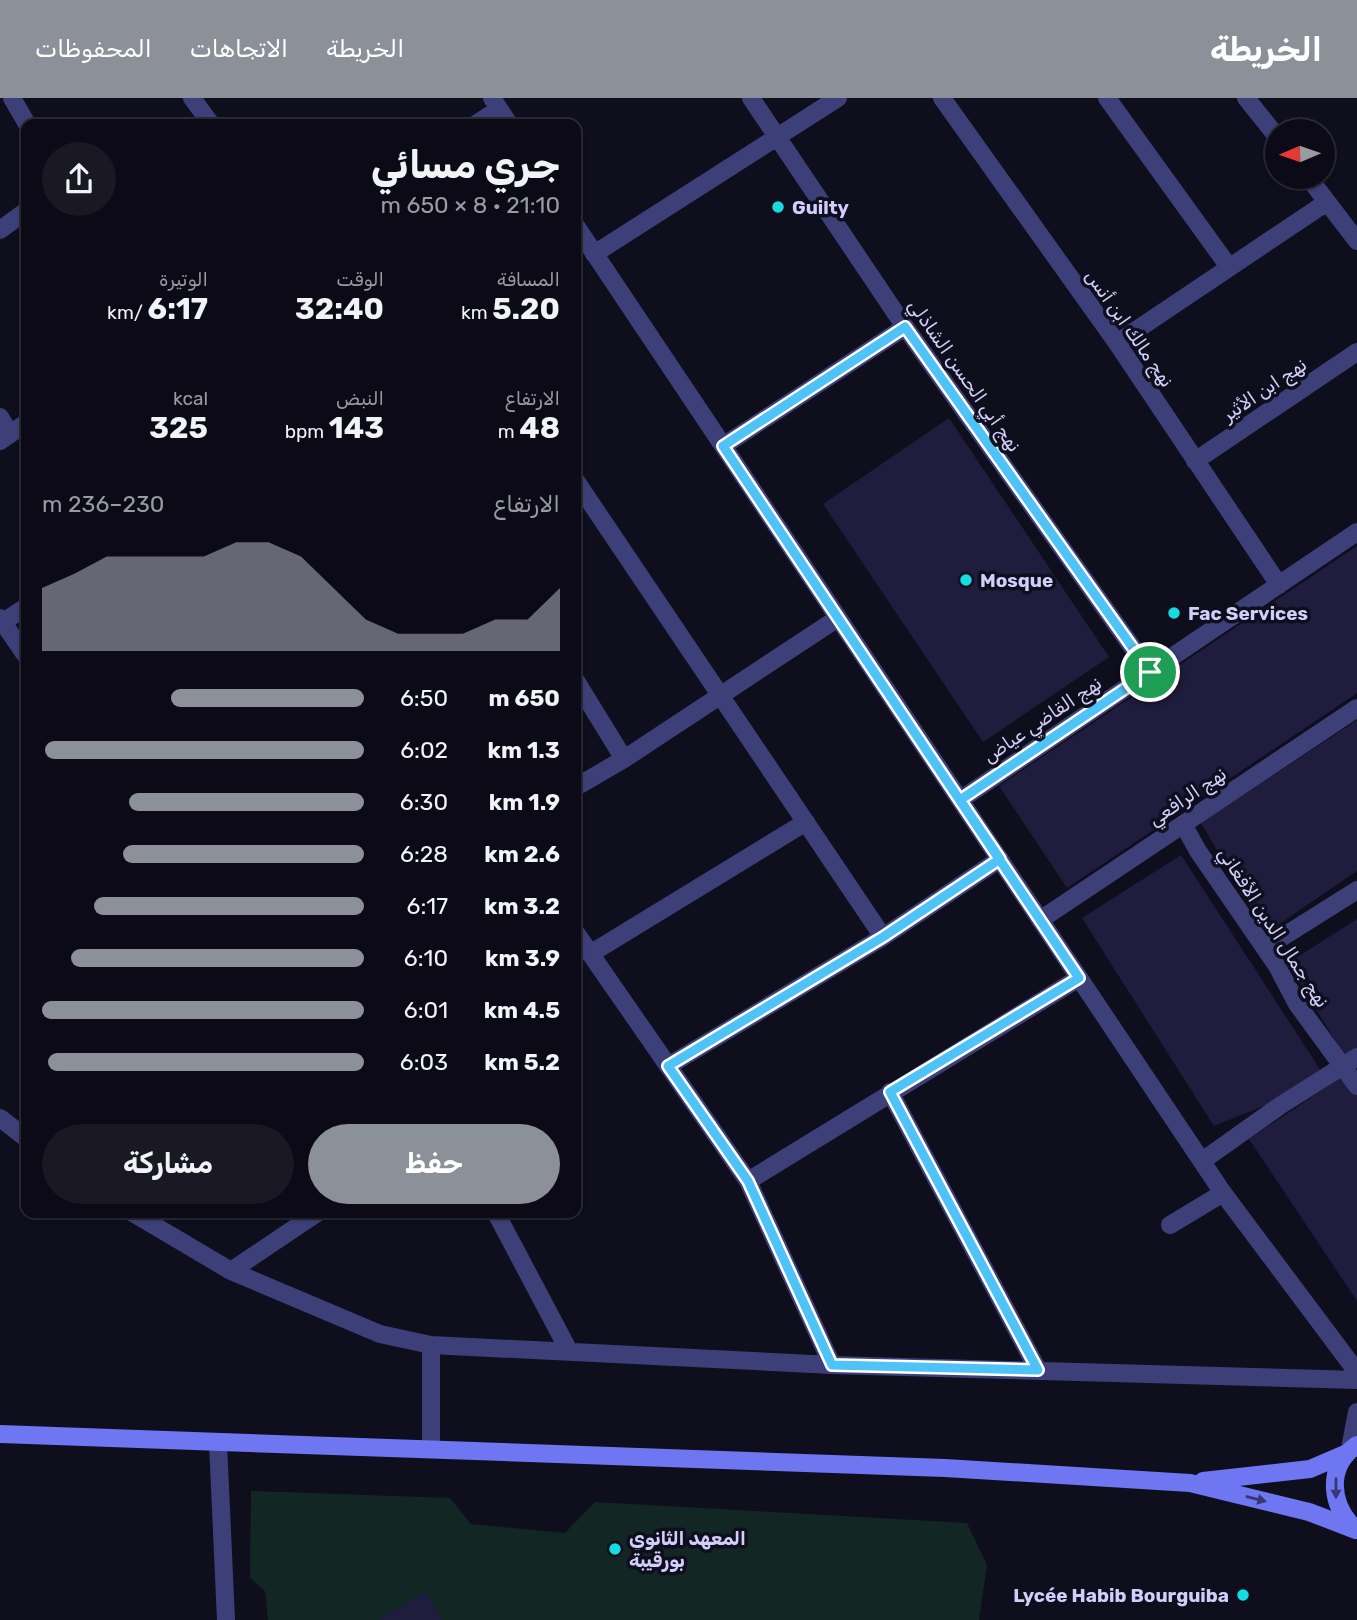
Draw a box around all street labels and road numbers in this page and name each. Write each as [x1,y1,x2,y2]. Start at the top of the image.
street label: نهج مالك ابن أنس [1079,265,1179,393]
street label: نهج أبي الحسن الشاذلي [901,294,1026,458]
street label: نهج ابن الأثير [1217,353,1312,428]
street label: نهج القاضي عياض [978,671,1108,770]
street label: نهج الرافعي [1144,762,1232,833]
street label: نهج جمال الدين الأفغاني [1211,843,1334,1013]

